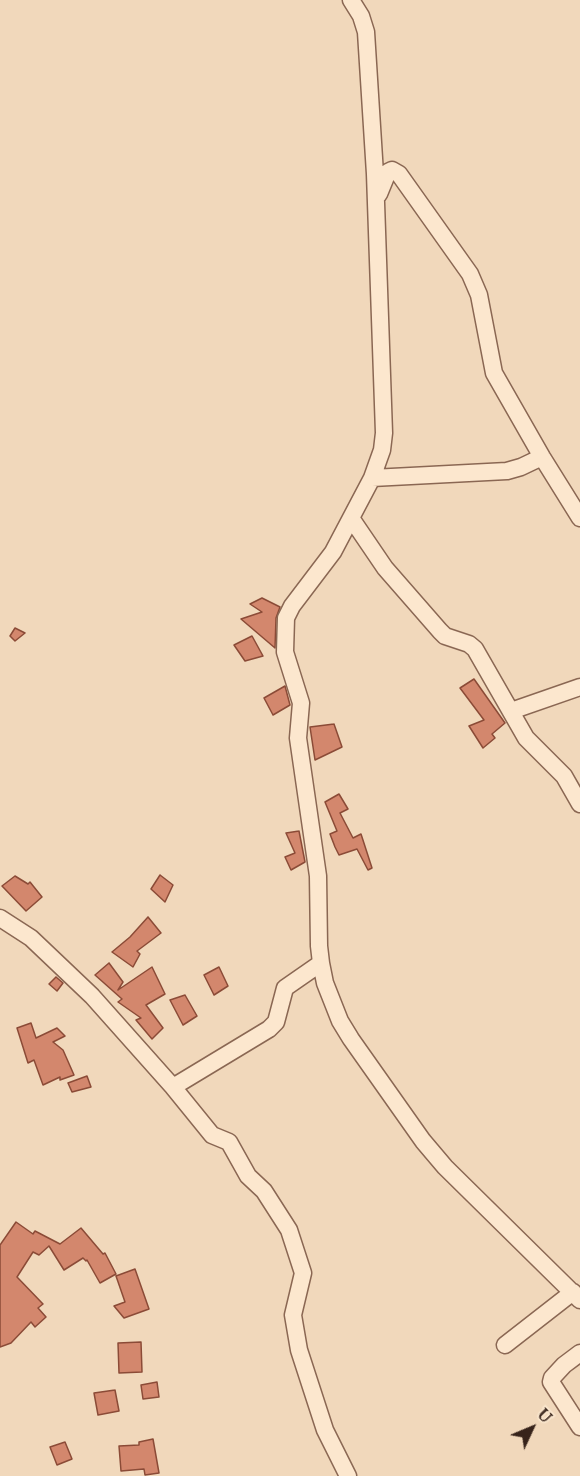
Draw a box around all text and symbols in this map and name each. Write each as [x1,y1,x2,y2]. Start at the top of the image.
north arrow [502,1398,562,1458]
text: U [534,1404,556,1427]

